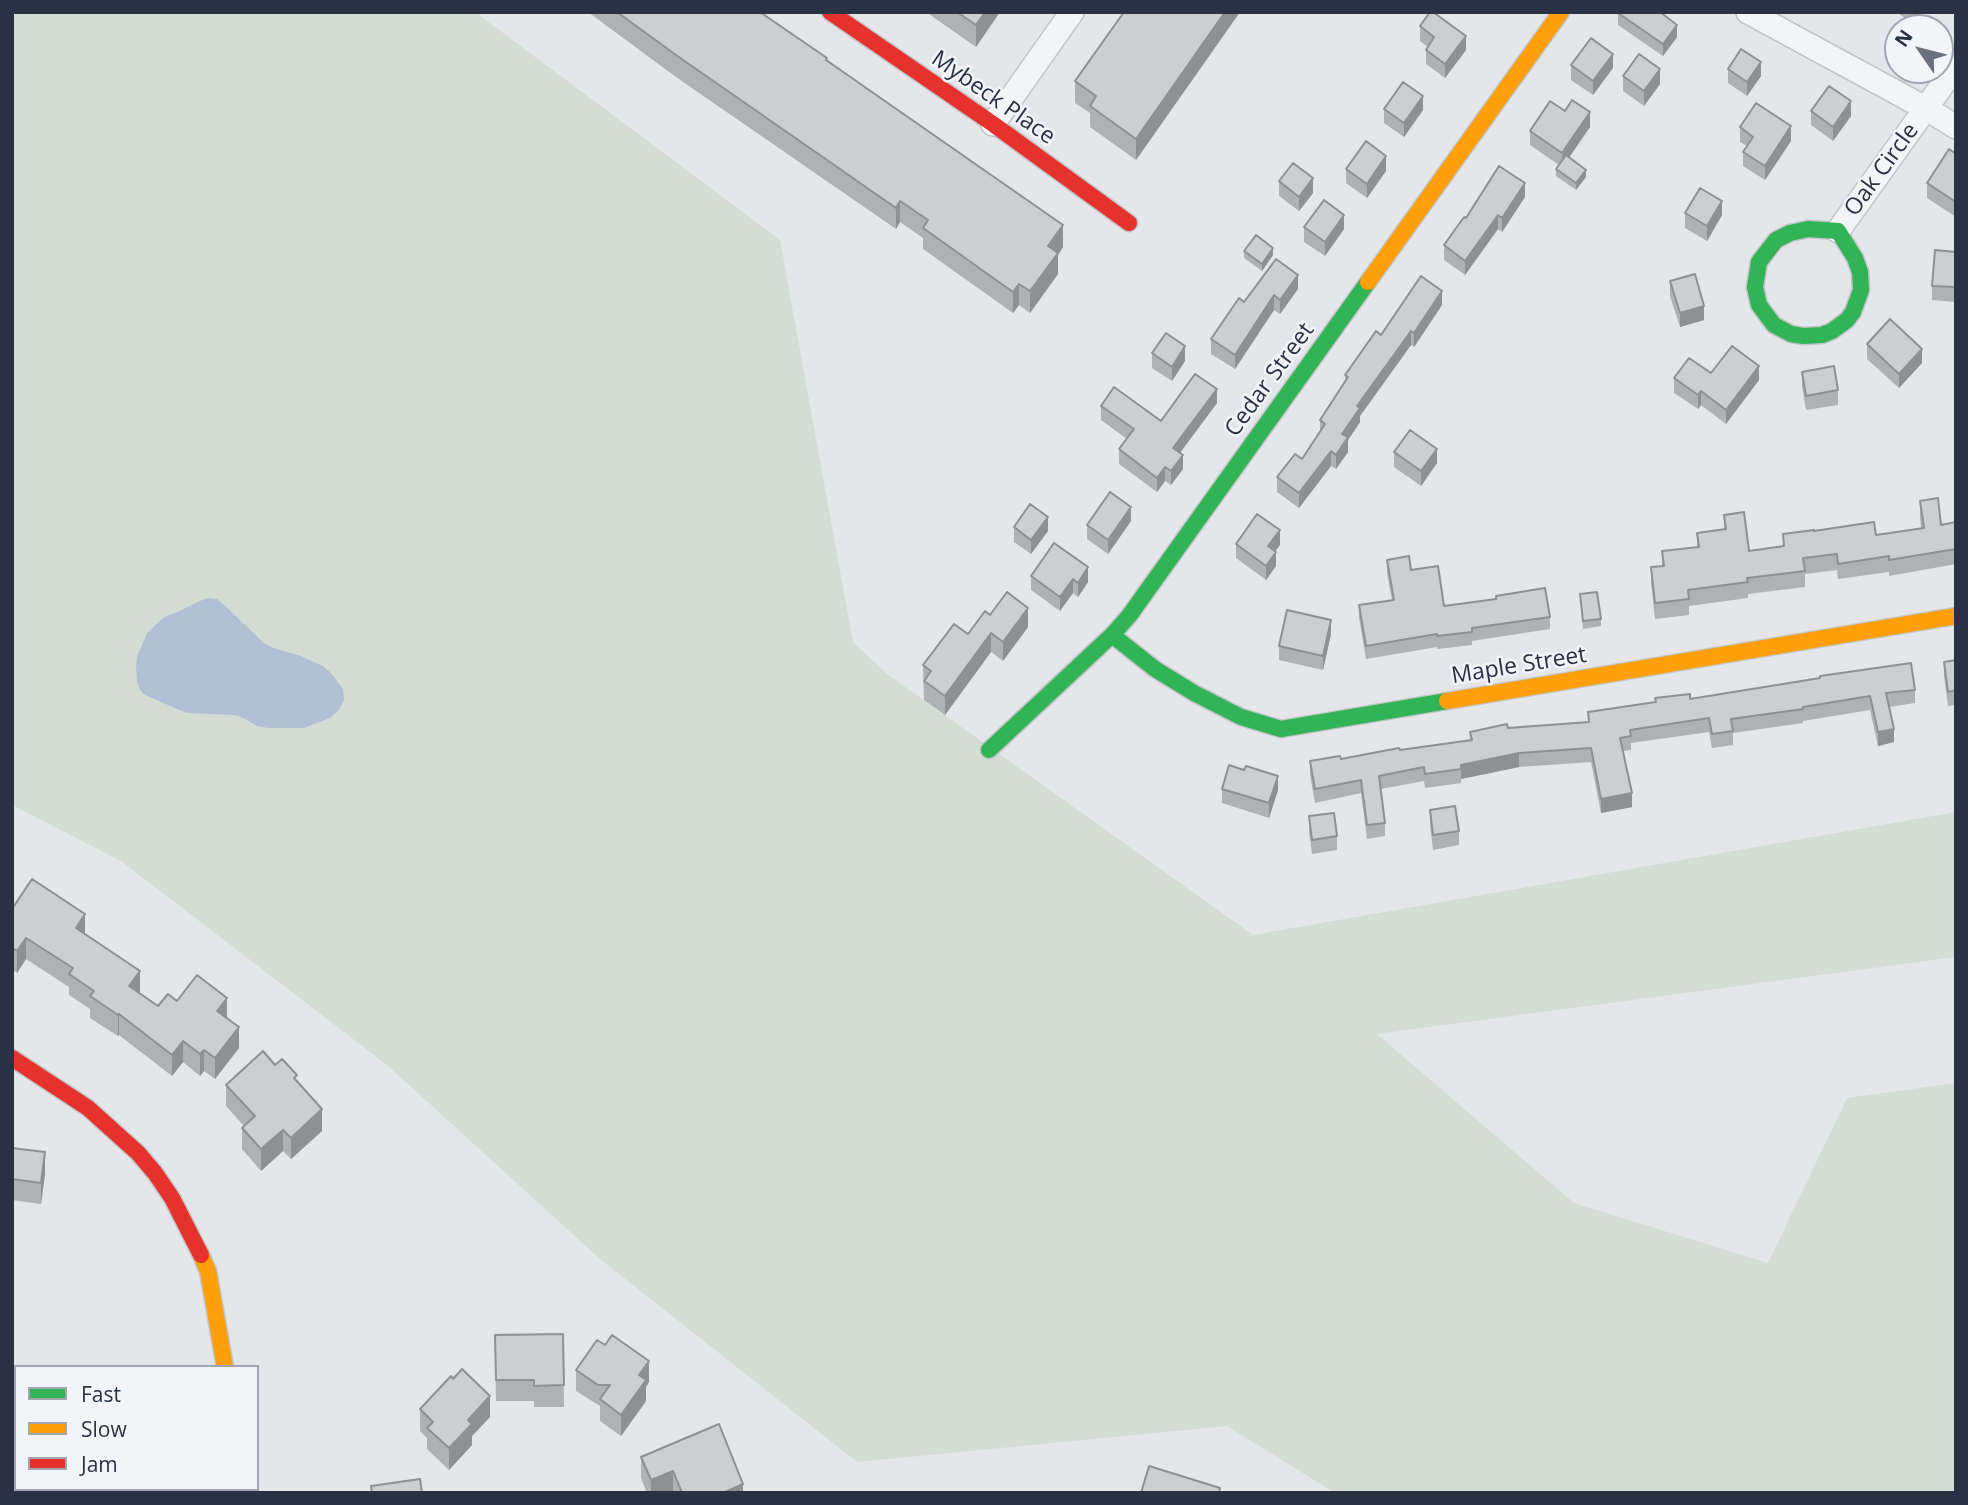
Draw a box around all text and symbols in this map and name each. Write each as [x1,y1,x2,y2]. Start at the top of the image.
north arrow [1884,14,1954,84]
text: N [1888,24,1919,52]
street label: Mybeck Place [926,45,1060,151]
street label: Oak Circle [1839,118,1925,222]
street label: Cedar Street [1219,318,1321,442]
street label: Maple Street [1449,642,1589,690]
legend [14,1365,259,1491]
text: Fast [81,1380,121,1408]
text: Slow [81,1415,127,1443]
text: Jam [81,1450,118,1478]

